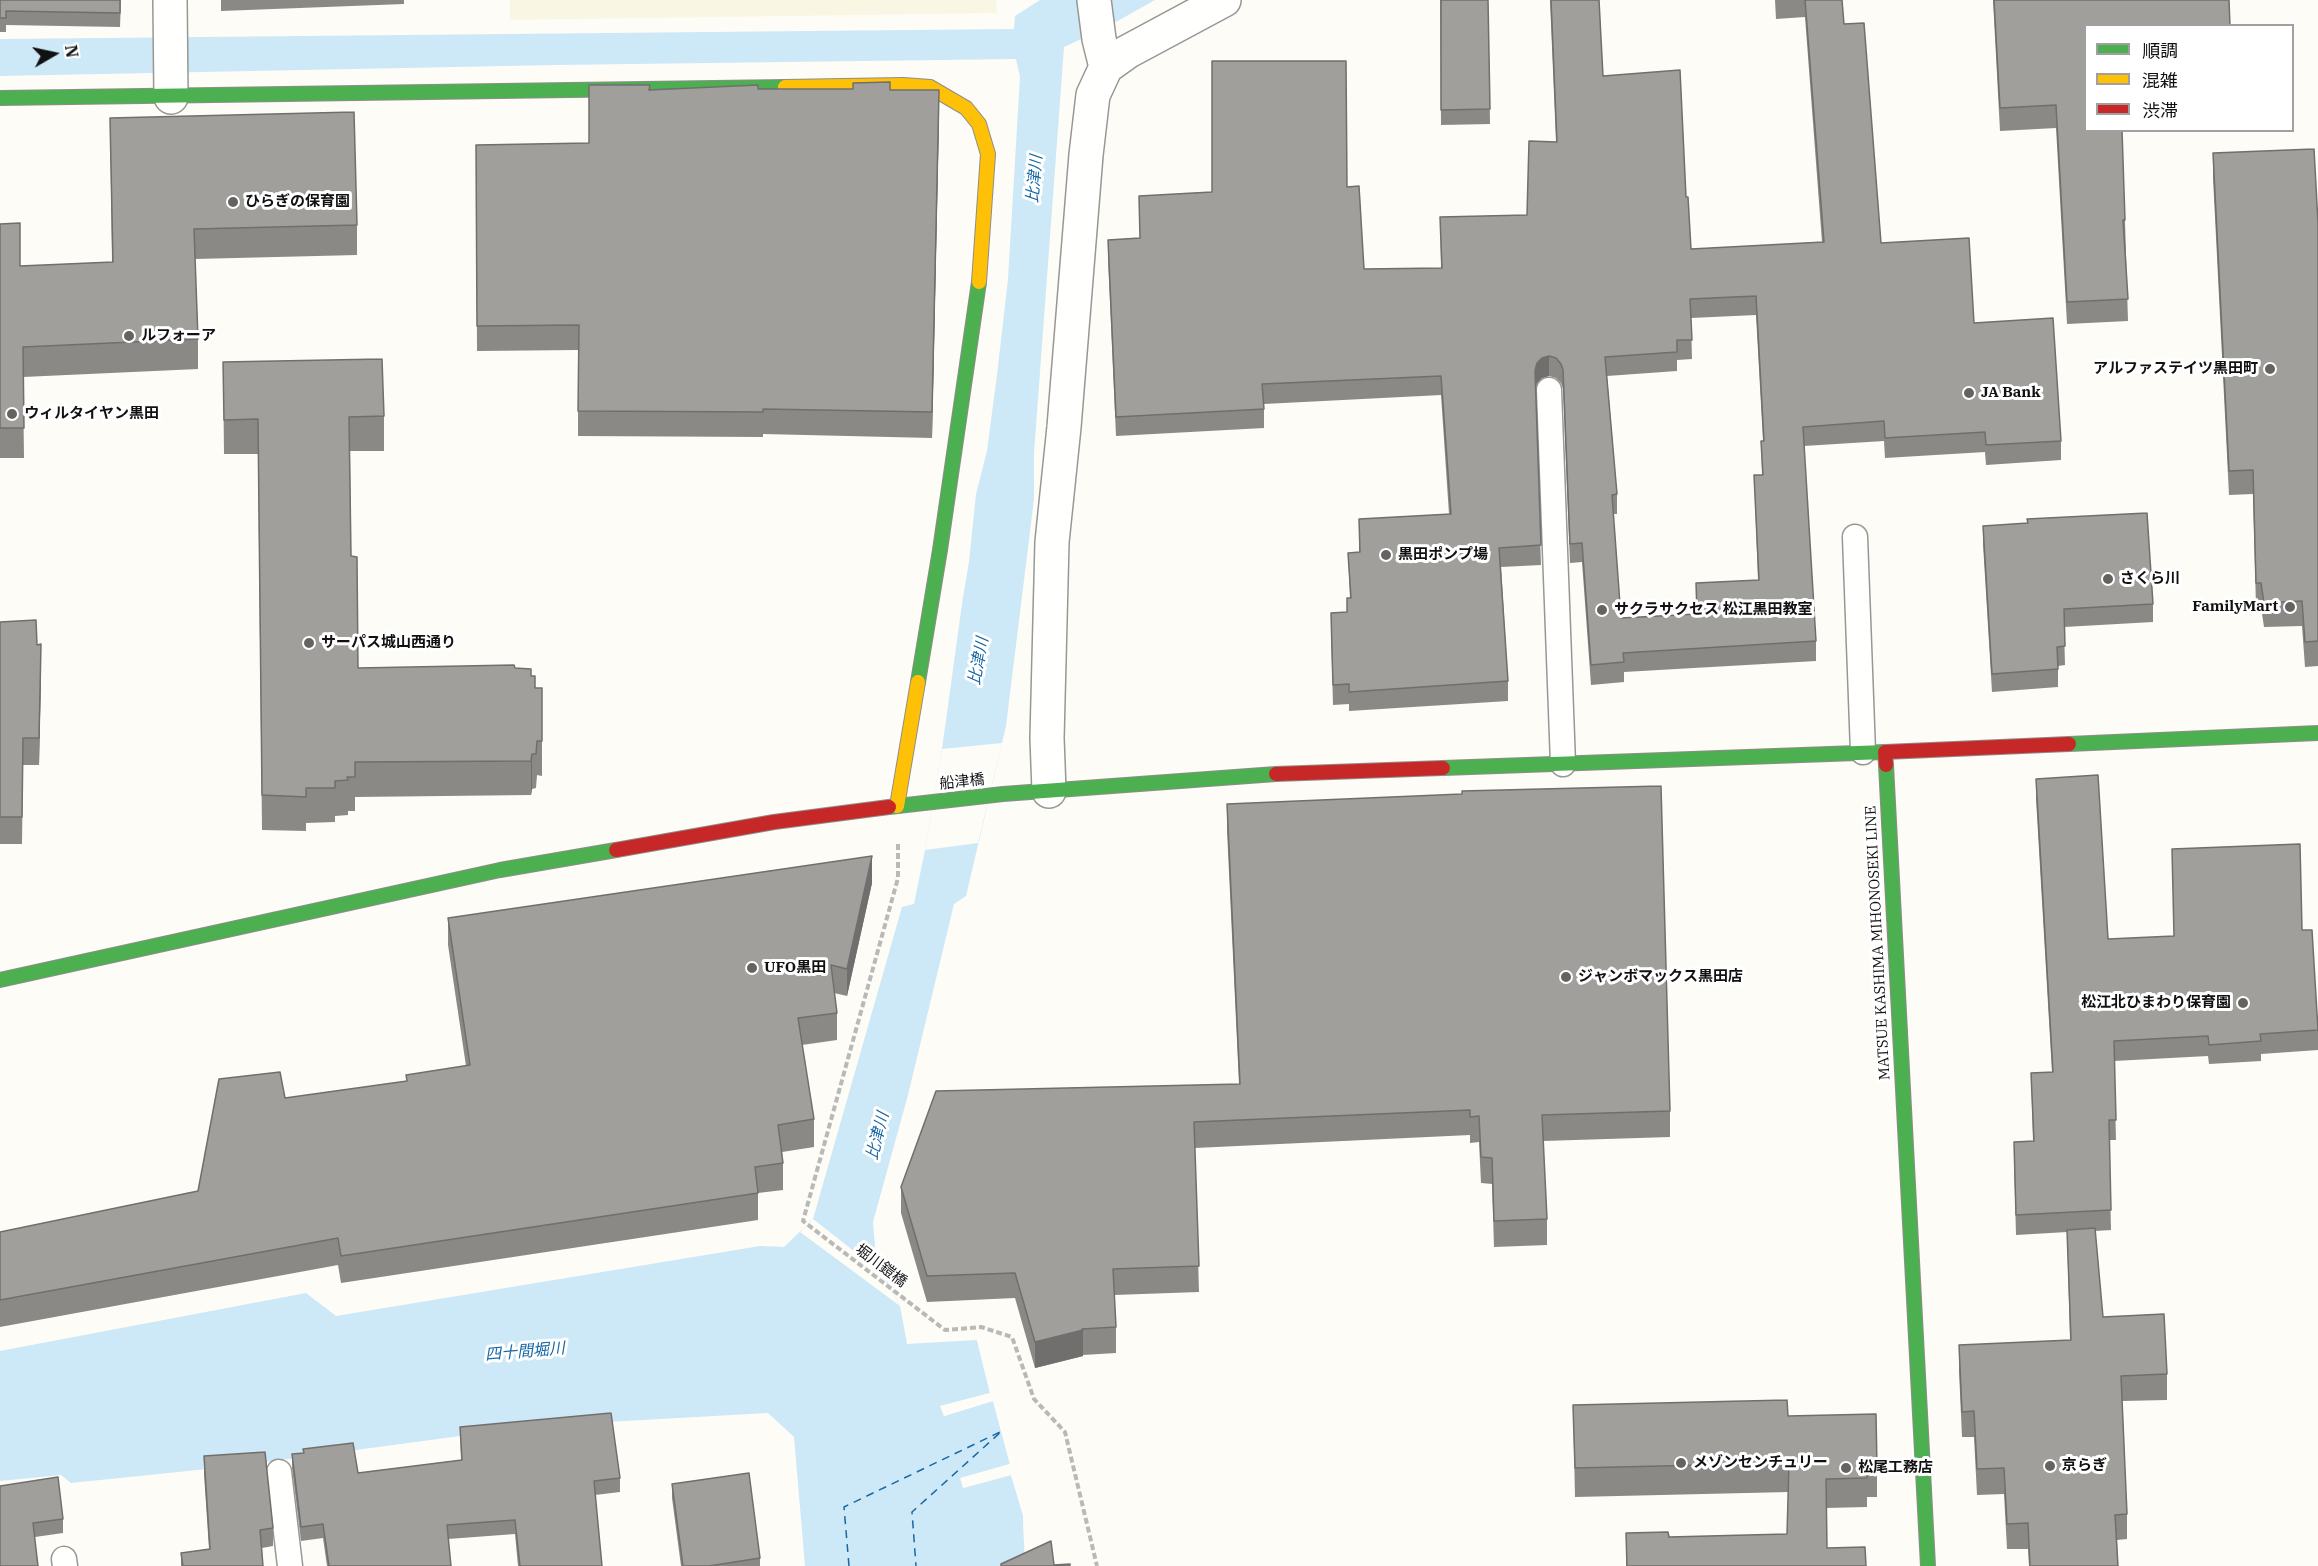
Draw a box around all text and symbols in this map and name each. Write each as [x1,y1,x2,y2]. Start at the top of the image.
north arrow [24,24,84,84]
legend [2084,24,2294,132]
text: 順調 [2142,39,2178,62]
text: N [61,43,83,59]
text: 混雑 [2142,69,2178,92]
text: 渋滞 [2142,99,2178,122]
water label: 比津川 [1023,154,1047,204]
place label: ひらぎの保育園 [245,193,350,211]
marker: ひらぎの保育園 [226,195,240,209]
place label: ルフォーア [141,327,216,345]
marker: ルフォーア [122,329,136,343]
place label: アルファステイツ黒田町 [2093,360,2258,378]
marker: アルファステイツ黒田町 [2263,362,2277,376]
place label: JA Bank [1981,384,2041,402]
marker: JA Bank [1962,386,1976,400]
place label: ウィルタイヤン黒田 [24,405,159,423]
marker: ウィルタイヤン黒田 [5,407,19,421]
place label: 黒田ポンプ場 [1398,546,1488,564]
marker: 黒田ポンプ場 [1379,548,1393,562]
place label: さくら川 [2120,570,2180,588]
marker: さくら川 [2101,572,2115,586]
place label: FamilyMart [2192,598,2278,616]
marker: FamilyMart [2283,600,2297,614]
place label: サクラサクセス 松江黒田教室 [1614,601,1812,619]
marker: サクラサクセス 松江黒田教室 [1595,603,1609,617]
place label: サーパス城山西通り [321,634,456,652]
marker: サーパス城山西通り [302,636,316,650]
water label: 比津川 [965,636,993,686]
street label: 船津橋 [939,771,985,793]
street label: MATSUE KASHIMA MIHONOSEKI LINE [1862,805,1894,1081]
place label: UFO黒田 [764,959,826,977]
marker: UFO黒田 [745,961,759,975]
place label: ジャンボマックス黒田店 [1578,968,1743,986]
marker: ジャンボマックス黒田店 [1559,970,1573,984]
place label: 松江北ひまわり保育園 [2081,994,2231,1012]
marker: 松江北ひまわり保育園 [2236,996,2250,1010]
water label: 比津川 [863,1110,893,1162]
street label: 堀川鎧橋 [852,1241,910,1291]
water label: 四十間堀川 [484,1339,566,1365]
place label: メゾンセンチュリー [1693,1454,1828,1472]
marker: メゾンセンチュリー [1674,1456,1688,1470]
place label: 京らぎ [2062,1457,2107,1475]
place label: 松尾工務店 [1858,1459,1933,1477]
marker: 京らぎ [2043,1459,2057,1473]
marker: 松尾工務店 [1839,1461,1853,1475]

